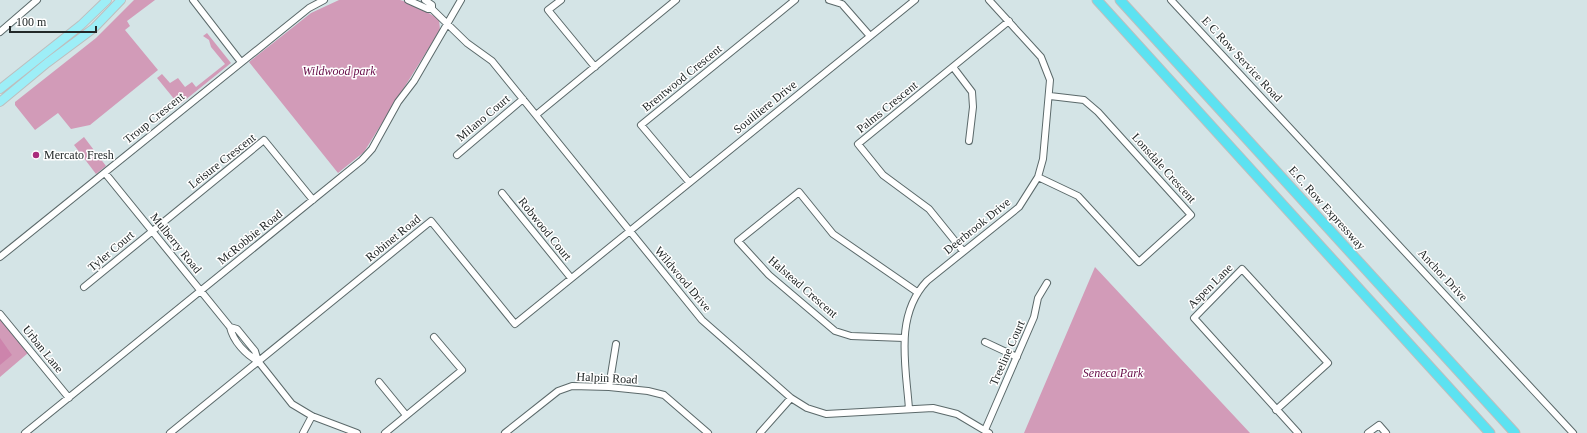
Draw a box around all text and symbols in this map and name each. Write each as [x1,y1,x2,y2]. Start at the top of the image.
scale bar [10,8,96,34]
street label: E C Row Service Road [1199,14,1285,104]
text: 100 m [16,15,47,29]
street label: Brentwood Crescent [639,41,725,114]
park label: Wildwood park [302,64,376,78]
street label: Souilliere Drive [731,77,799,137]
street label: Palms Crescent [854,78,921,136]
street label: Troup Crescent [121,89,188,147]
street label: Milano Court [454,91,513,144]
street label: Leisure Crescent [186,130,259,191]
street label: Lonsdale Crescent [1129,130,1199,206]
place label: Mercato Fresh [44,148,114,162]
marker: Mercato Fresh [31,150,41,160]
street label: E.C. Row Expressway [1286,163,1368,253]
street label: Robwood Court [515,195,575,264]
street label: Deerbrook Drive [941,195,1013,257]
street label: McRobbie Road [215,207,285,267]
street label: Mulberry Road [147,210,205,276]
street label: Robinet Road [363,212,423,264]
street label: Tyler Court [85,227,137,274]
street label: Wildwood Drive [652,244,714,314]
street label: Anchor Drive [1415,246,1471,304]
street label: Halstead Crescent [766,253,841,321]
street label: Aspen Lane [1185,261,1235,311]
street label: Treeline Court [986,318,1028,388]
street label: Urban Lane [20,322,66,376]
park label: Seneca Park [1083,366,1144,380]
street label: Halpin Road [576,369,638,387]

